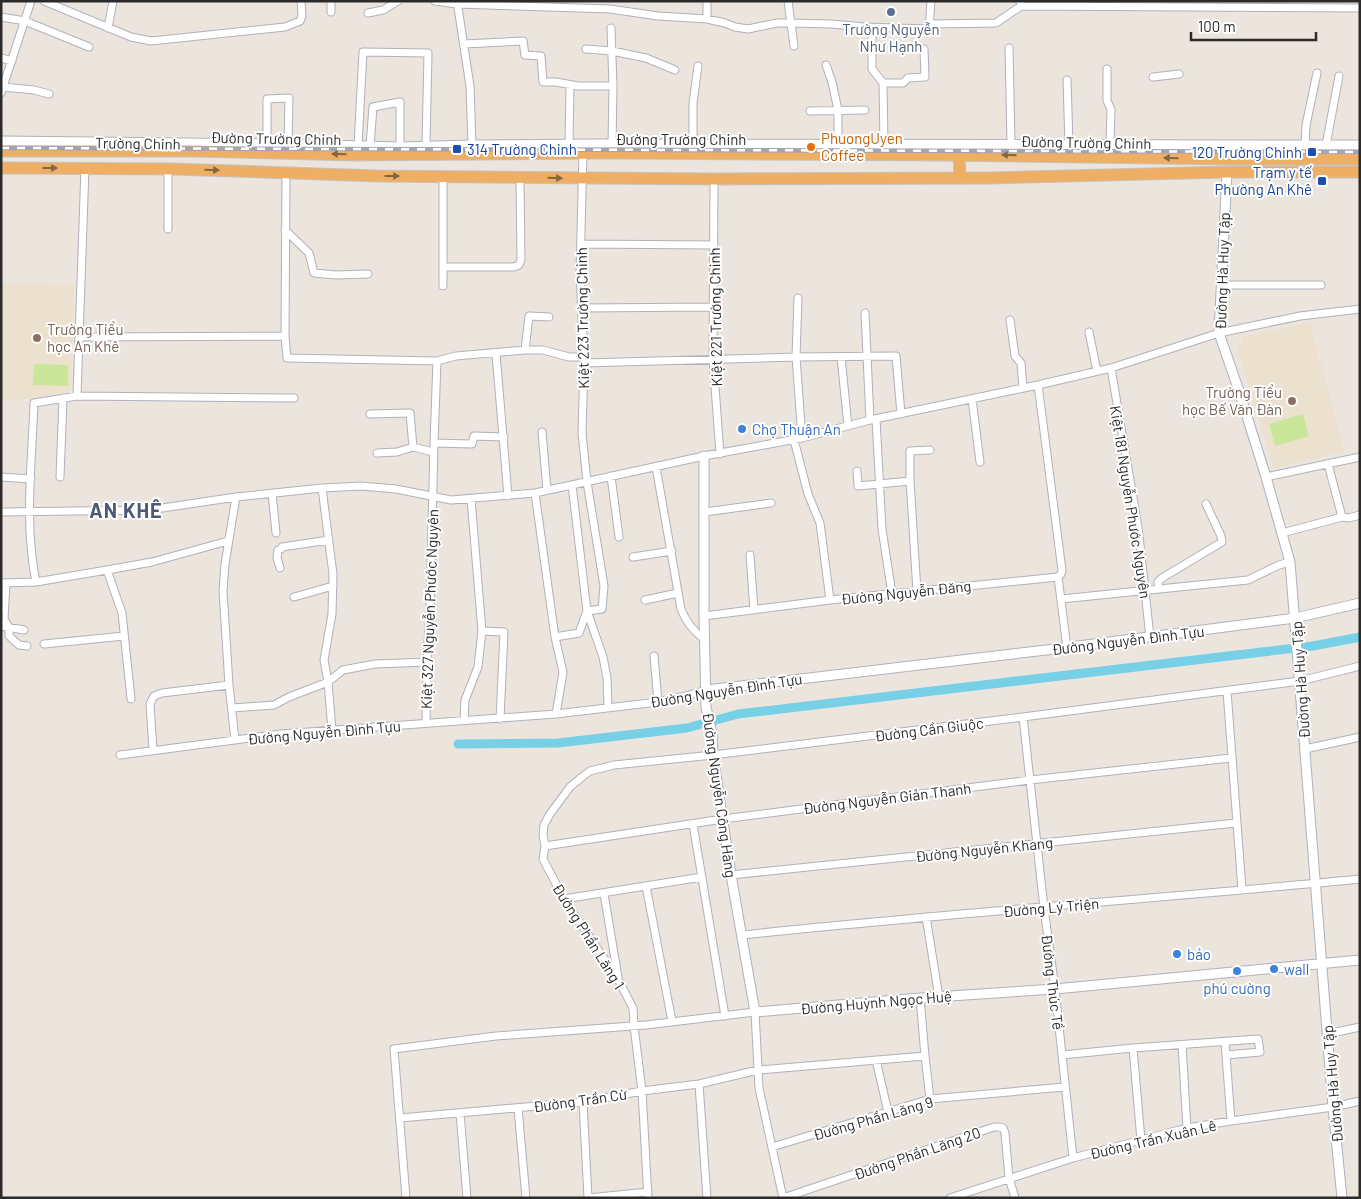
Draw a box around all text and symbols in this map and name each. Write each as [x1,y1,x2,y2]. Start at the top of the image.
marker: Trường Nguyễn Như Hạnh [885,6,897,18]
scale bar [1191,10,1316,42]
text: 100 m [1198,17,1236,35]
place label: Trường Nguyễn Như Hạnh [842,20,940,55]
street label: Đường Trường Chinh [210,128,342,148]
place label: PhuongUyen Coffee [821,129,903,164]
street label: Đường Trường Chinh [616,130,746,148]
street label: Đường Trường Chinh [1020,132,1152,152]
street label: Trường Chinh [95,133,181,153]
place label: 314 Trường Chinh [467,140,577,158]
marker: PhuongUyen Coffee [805,141,817,153]
marker: 314 Trường Chinh [451,143,463,155]
place label: 120 Trường Chinh [1192,143,1302,161]
marker: 120 Trường Chinh [1306,146,1318,158]
one-way arrow [330,150,346,158]
one-way arrow [1000,151,1016,159]
one-way arrow [1163,154,1179,162]
place label: Trạm y tế Phường An Khê [1214,163,1312,198]
one-way arrow [42,164,58,172]
one-way arrow [205,167,221,175]
one-way arrow [385,172,401,180]
one-way arrow [547,174,563,182]
marker: Trạm y tế Phường An Khê [1316,175,1328,187]
street label: Đường Hà Huy Tập [1211,212,1233,330]
street label: Kiệt 223 Trường Chinh [572,247,592,389]
street label: Kiệt 221 Trường Chinh [705,247,725,387]
place label: Trường Tiểu học An Khê [47,320,124,355]
marker: Trường Tiểu học An Khê [31,332,43,344]
place label: Trường Tiểu học Bế Văn Đàn [1182,383,1282,418]
marker: Trường Tiểu học Bế Văn Đàn [1286,395,1298,407]
street label: Kiệt 181 Nguyễn Phước Nguyên [1107,404,1155,600]
place label: Chợ Thuận An [752,420,841,438]
marker: Chợ Thuận An [736,423,748,435]
district label: AN KHÊ [89,498,163,522]
street label: Kiệt 327 Nguyễn Phước Nguyên [417,509,441,709]
street label: Đường Nguyễn Đăng [840,576,972,608]
street label: Đường Hà Huy Tập [1287,621,1313,739]
street label: Đường Nguyễn Đình Tựu [1051,622,1205,658]
street label: Đường Nguyễn Đình Tựu [649,669,803,711]
street label: Đường Nguyễn Công Hãng [699,711,741,879]
street label: Đường Cần Giuộc [873,713,985,745]
street label: Đường Nguyễn Đình Tựu [247,716,401,748]
street label: Đường Nguyễn Giản Thanh [802,779,972,817]
street label: Đường Nguyễn Khang [914,833,1054,865]
street label: Đường Phần Lăng 1 [549,880,629,992]
street label: Đường Lý Triện [1002,894,1100,920]
street label: Đường Thúc Tề [1038,933,1068,1031]
place label: bảo [1187,945,1211,963]
marker: bảo [1171,948,1183,960]
place label: wall [1284,960,1309,978]
marker: wall [1268,963,1280,975]
marker: phú cường [1231,965,1243,977]
place label: phú cường [1203,979,1271,997]
street label: Đường Huỳnh Ngọc Huệ [799,986,953,1018]
street label: Đường Hà Huy Tập [1318,1025,1346,1143]
street label: Đường Trần Cừ [532,1084,629,1115]
street label: Đường Phần Lăng 9 [811,1092,935,1144]
street label: Đường Trần Xuân Lê [1088,1116,1218,1162]
street label: Đường Phần Lăng 20 [851,1123,983,1183]

